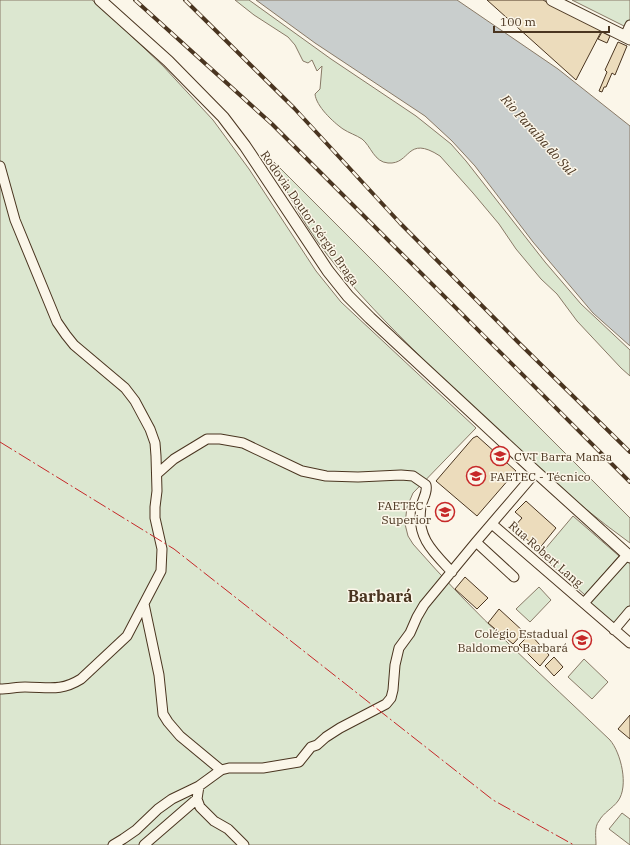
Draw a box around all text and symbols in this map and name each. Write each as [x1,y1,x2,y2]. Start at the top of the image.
scale bar [494,8,609,34]
text: 100 m [500,14,536,29]
water label: Rio Paraíba do Sul [497,90,579,179]
street label: Rodovia Doutor Sérgio Braga [258,148,363,289]
school or university icon: CVT Barra Mansa [489,445,511,467]
place label: CVT Barra Mansa [514,449,613,464]
school or university icon: FAETEC - Técnico [465,465,487,487]
place label: FAETEC - Técnico [490,469,591,484]
place label: FAETEC - Superior [377,498,432,527]
school or university icon: FAETEC - Superior [434,501,456,523]
street label: Rua Robert Lang [506,518,587,591]
district label: Barbará [348,586,412,606]
place label: Colégio Estadual Baldomero Barbará [457,626,568,655]
school or university icon: Colégio Estadual Baldomero Barbará [571,629,593,651]

